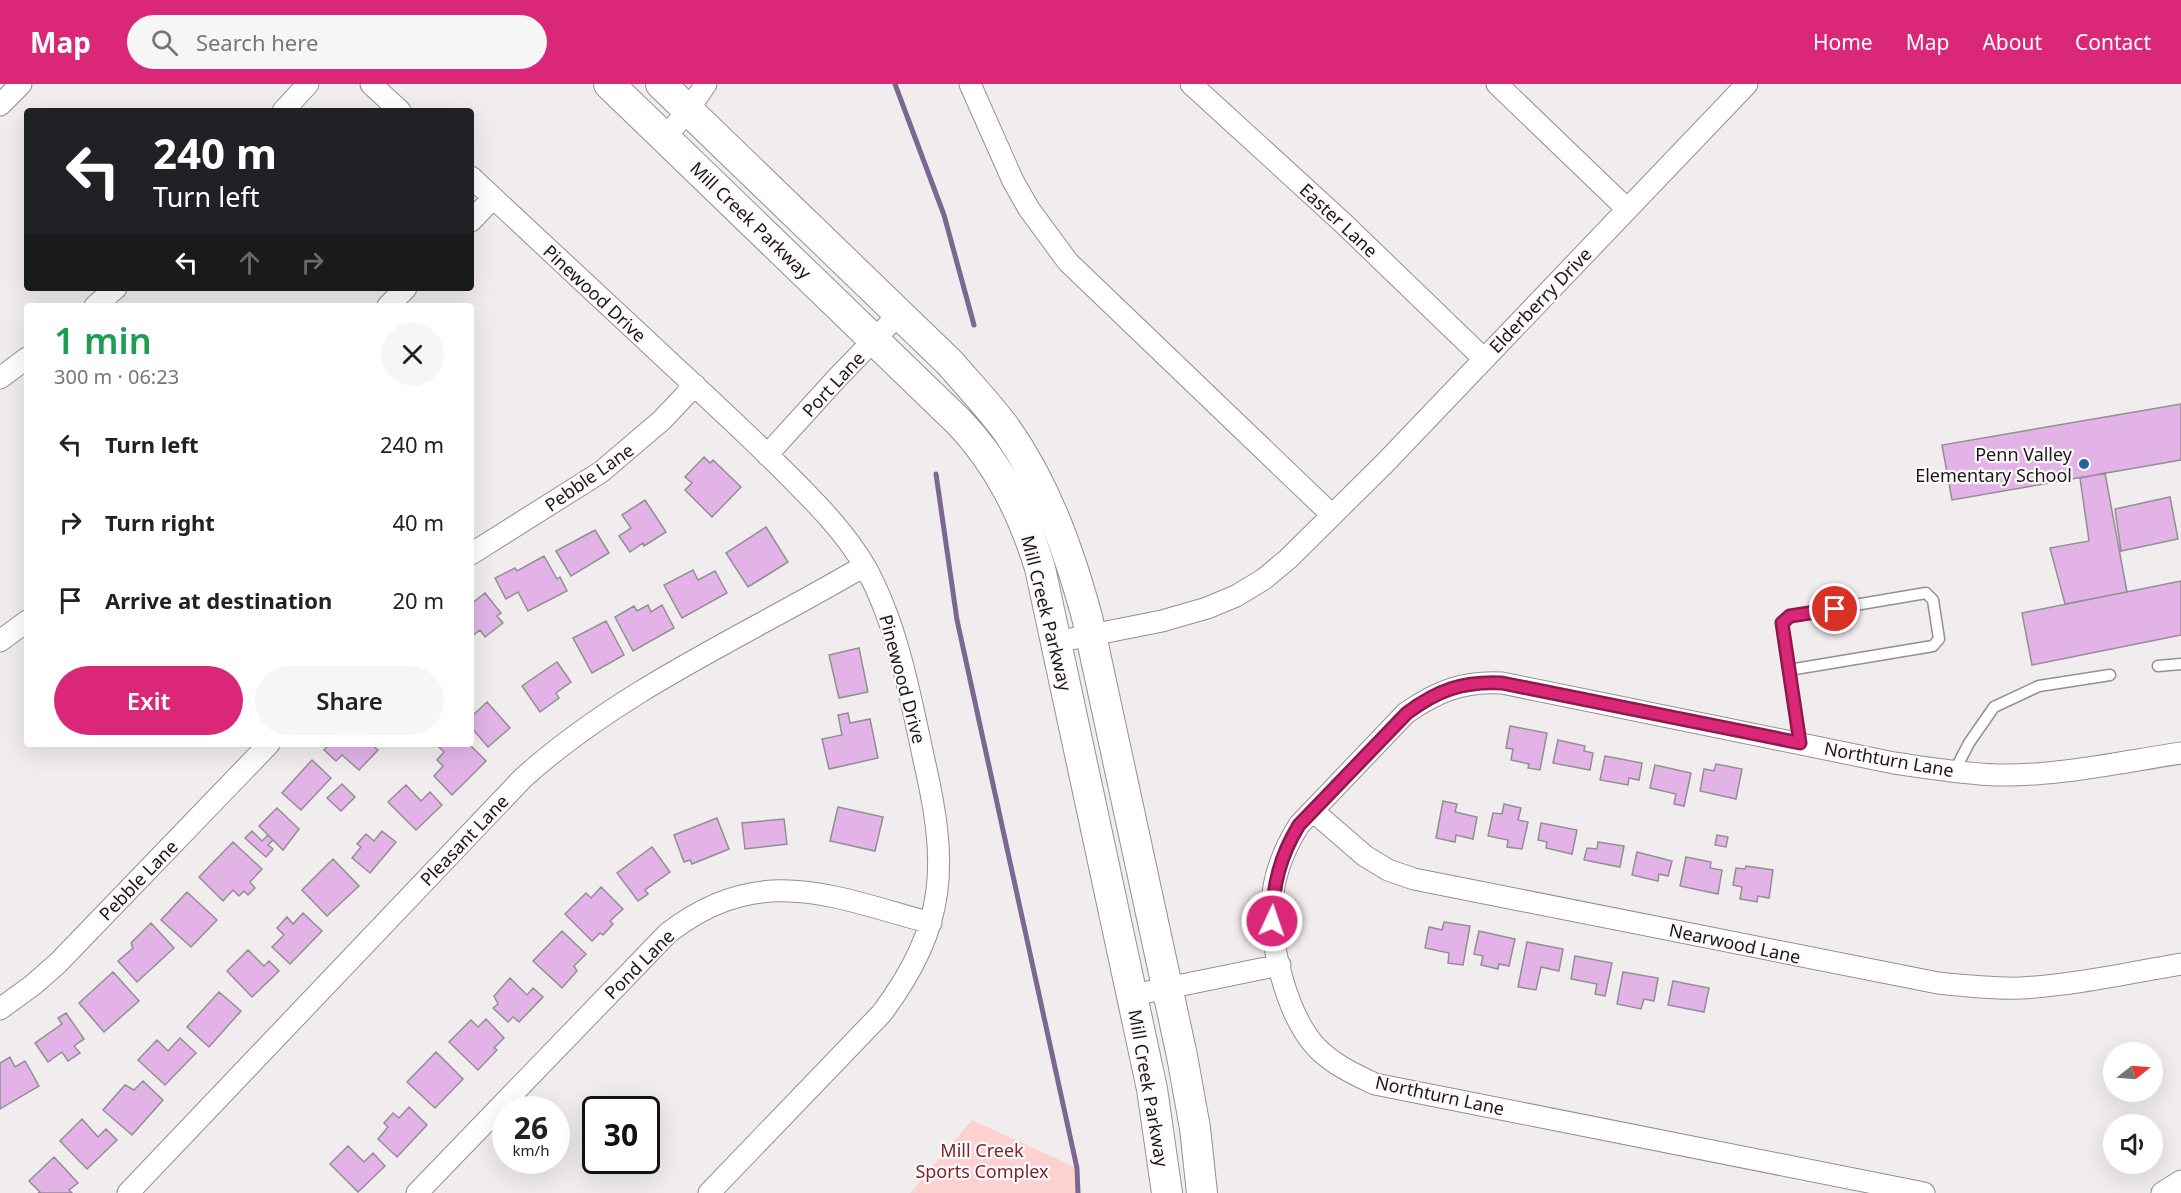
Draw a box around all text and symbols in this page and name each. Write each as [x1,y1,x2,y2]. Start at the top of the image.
search box [127,15,547,69]
text: Map [30,23,91,61]
icon: search [148,26,181,59]
text: Search here [196,27,318,57]
text: Home [1813,28,1873,56]
text: Map [1906,28,1949,56]
text: About [1982,28,2042,56]
text: Contact [2075,28,2151,56]
text: 240 m [153,124,277,181]
icon: left [54,132,132,210]
street label: Mill Creek Parkway [685,156,817,285]
text: Turn left [153,178,259,215]
street label: Easter Lane [1295,178,1383,262]
street label: Pinewood Drive [538,239,652,347]
street label: Elderberry Drive [1484,242,1596,358]
icon: left [170,246,203,279]
icon: ahead [233,246,266,279]
icon: right [296,246,329,279]
text: 1 min [54,316,152,365]
button: close [381,323,444,386]
street label: Port Lane [797,346,869,422]
text: 300 m · 06:23 [54,363,179,390]
icon: left [54,428,87,461]
text: Turn left [105,429,199,459]
text: 240 m [380,429,444,459]
street label: Pebble Lane [540,437,638,517]
place label: Penn Valley Elementary School [1915,442,2073,487]
marker: Penn Valley Elementary School [2077,457,2091,471]
icon: right [54,506,87,539]
text: Turn right [105,507,215,537]
text: 40 m [393,507,444,537]
street label: Mill Creek Parkway [1016,533,1078,694]
pin [1809,583,1860,634]
icon: arrive [54,584,87,617]
text: Arrive at destination [105,585,332,615]
text: 20 m [393,585,444,615]
icon: arrive [1818,592,1851,625]
street label: Pinewood Drive [874,612,932,746]
button: Exit [54,666,243,735]
button: Share [255,666,444,735]
street label: Northturn Lane [1822,736,1956,782]
street label: Pleasant Lane [415,789,513,891]
street label: Pebble Lane [93,834,183,926]
position arrow [1240,889,1304,953]
street label: Nearwood Lane [1667,917,1803,969]
street label: Pond Lane [599,924,679,1004]
street label: Mill Creek Parkway [1123,1007,1175,1169]
north arrow [2103,1042,2163,1102]
map controls [2103,1042,2163,1174]
street label: Northturn Lane [1373,1070,1507,1120]
speed limit sign: 30 [582,1096,660,1174]
text: 26 [514,1107,548,1148]
button: sound [2103,1114,2163,1174]
park label: Mill Creek Sports Complex [915,1138,1049,1183]
text: km/h [513,1140,549,1160]

